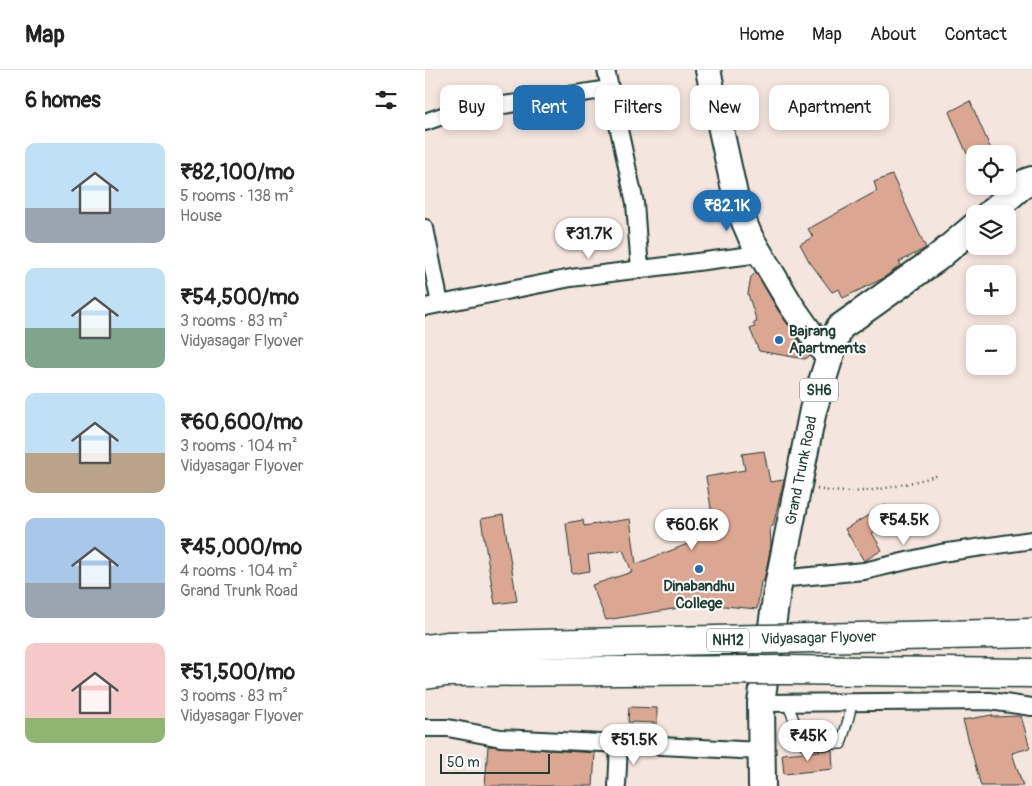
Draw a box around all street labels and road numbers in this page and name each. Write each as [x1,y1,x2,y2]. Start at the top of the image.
road number: SH6 [800,378,838,402]
street label: Grand Trunk Road [781,414,822,527]
street label: Vidyasagar Flyover [761,627,877,649]
road number: NH12 [707,628,749,652]

